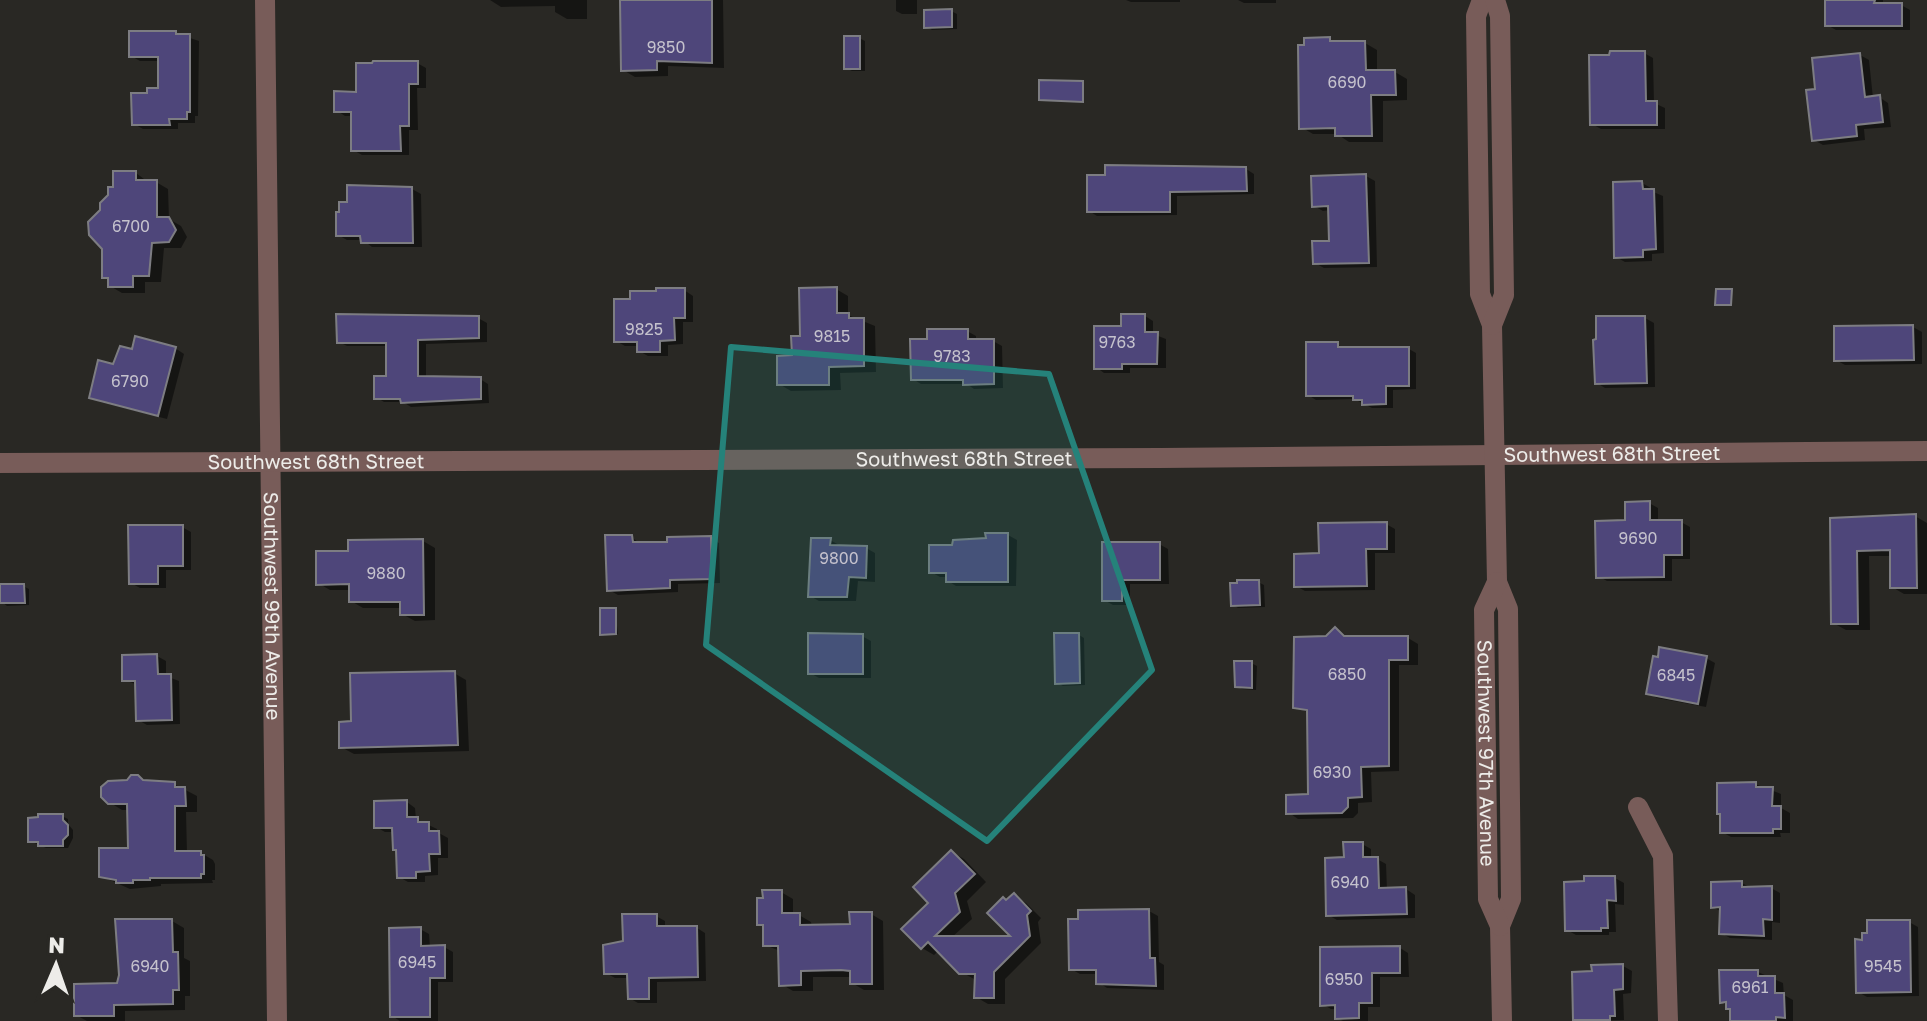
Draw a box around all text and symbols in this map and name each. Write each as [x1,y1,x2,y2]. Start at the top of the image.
house number: 9850 [647,37,685,57]
house number: 6690 [1328,72,1366,92]
house number: 6700 [112,216,150,236]
house number: 9825 [625,319,663,339]
house number: 9815 [814,326,850,346]
house number: 9763 [1098,332,1136,352]
house number: 9783 [933,346,971,366]
house number: 6790 [111,371,149,391]
street label: Southwest 68th Street [1503,440,1721,466]
street label: Southwest 68th Street [855,445,1073,470]
street label: Southwest 68th Street [207,448,425,473]
street label: Southwest 99th Avenue [260,492,286,720]
house number: 9690 [1619,528,1657,548]
house number: 9800 [819,548,859,568]
house number: 9880 [366,563,406,583]
street label: Southwest 97th Avenue [1473,639,1501,867]
house number: 6850 [1328,664,1366,684]
house number: 6845 [1657,665,1695,685]
house number: 6930 [1313,762,1351,782]
house number: 6940 [1330,872,1370,892]
north arrow [16,925,96,1005]
text: N [48,931,66,958]
house number: 6945 [398,952,436,972]
house number: 6940 [130,956,170,976]
house number: 9545 [1864,956,1902,976]
house number: 6950 [1325,969,1363,989]
house number: 6961 [1732,977,1769,997]

